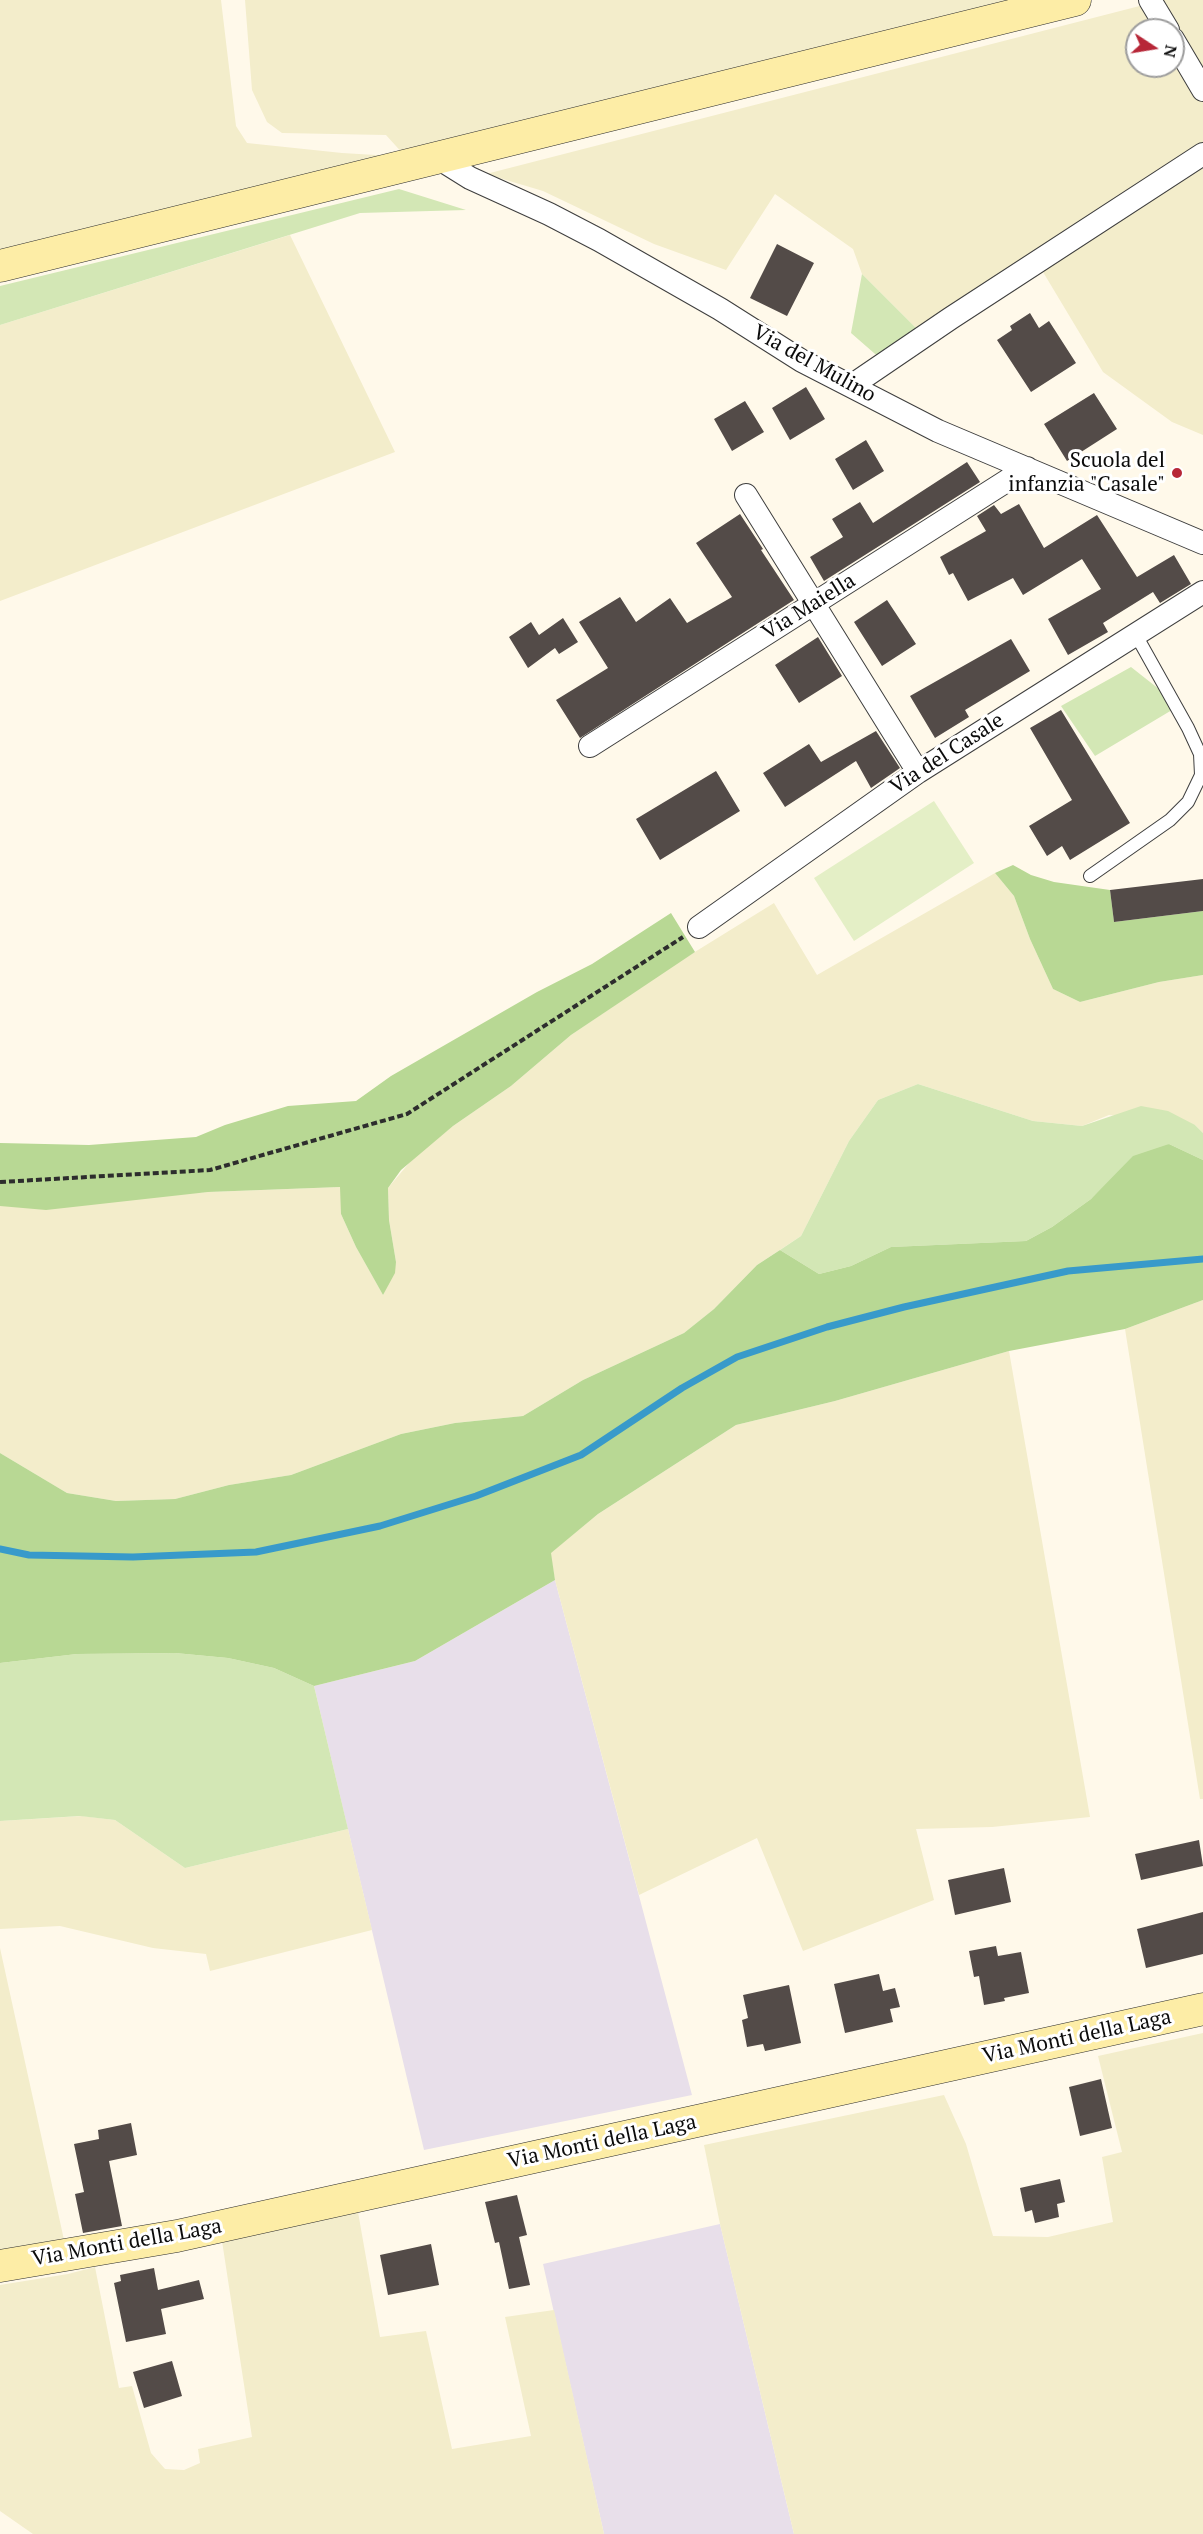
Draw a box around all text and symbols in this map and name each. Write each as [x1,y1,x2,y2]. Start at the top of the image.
north arrow [1125,18,1185,78]
text: N [1159,43,1183,60]
street label: Via del Mulino [748,320,880,408]
place label: Scuola del infanzia "Casale" [1008,448,1165,498]
marker: Scuola del infanzia "Casale" [1170,466,1184,480]
street label: Via Maiella [758,568,860,646]
street label: Via del Casale [885,708,1009,800]
street label: Via Monti della Laga [980,2005,1174,2069]
street label: Via Monti della Laga [505,2110,699,2174]
street label: Via Monti della Laga [30,2214,224,2272]

